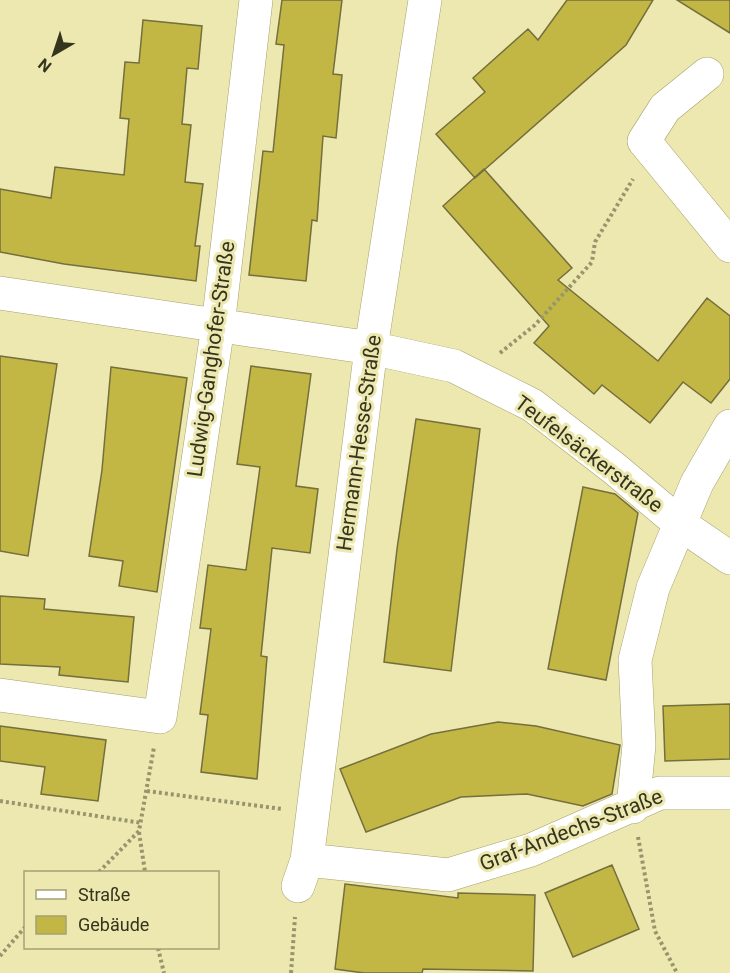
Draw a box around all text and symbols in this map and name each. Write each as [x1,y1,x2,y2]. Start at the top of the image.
north arrow [24,24,84,84]
text: N [35,54,55,76]
street label: Ludwig-Ganghofer-Straße [183,240,239,478]
street label: Hermann-Hesse-Straße [332,333,386,553]
street label: Teufelsäckerstraße [510,391,668,517]
street label: Graf-Andechs-Straße [476,784,666,876]
legend [24,871,219,949]
text: Straße [78,884,130,905]
text: Gebäude [78,914,149,935]

